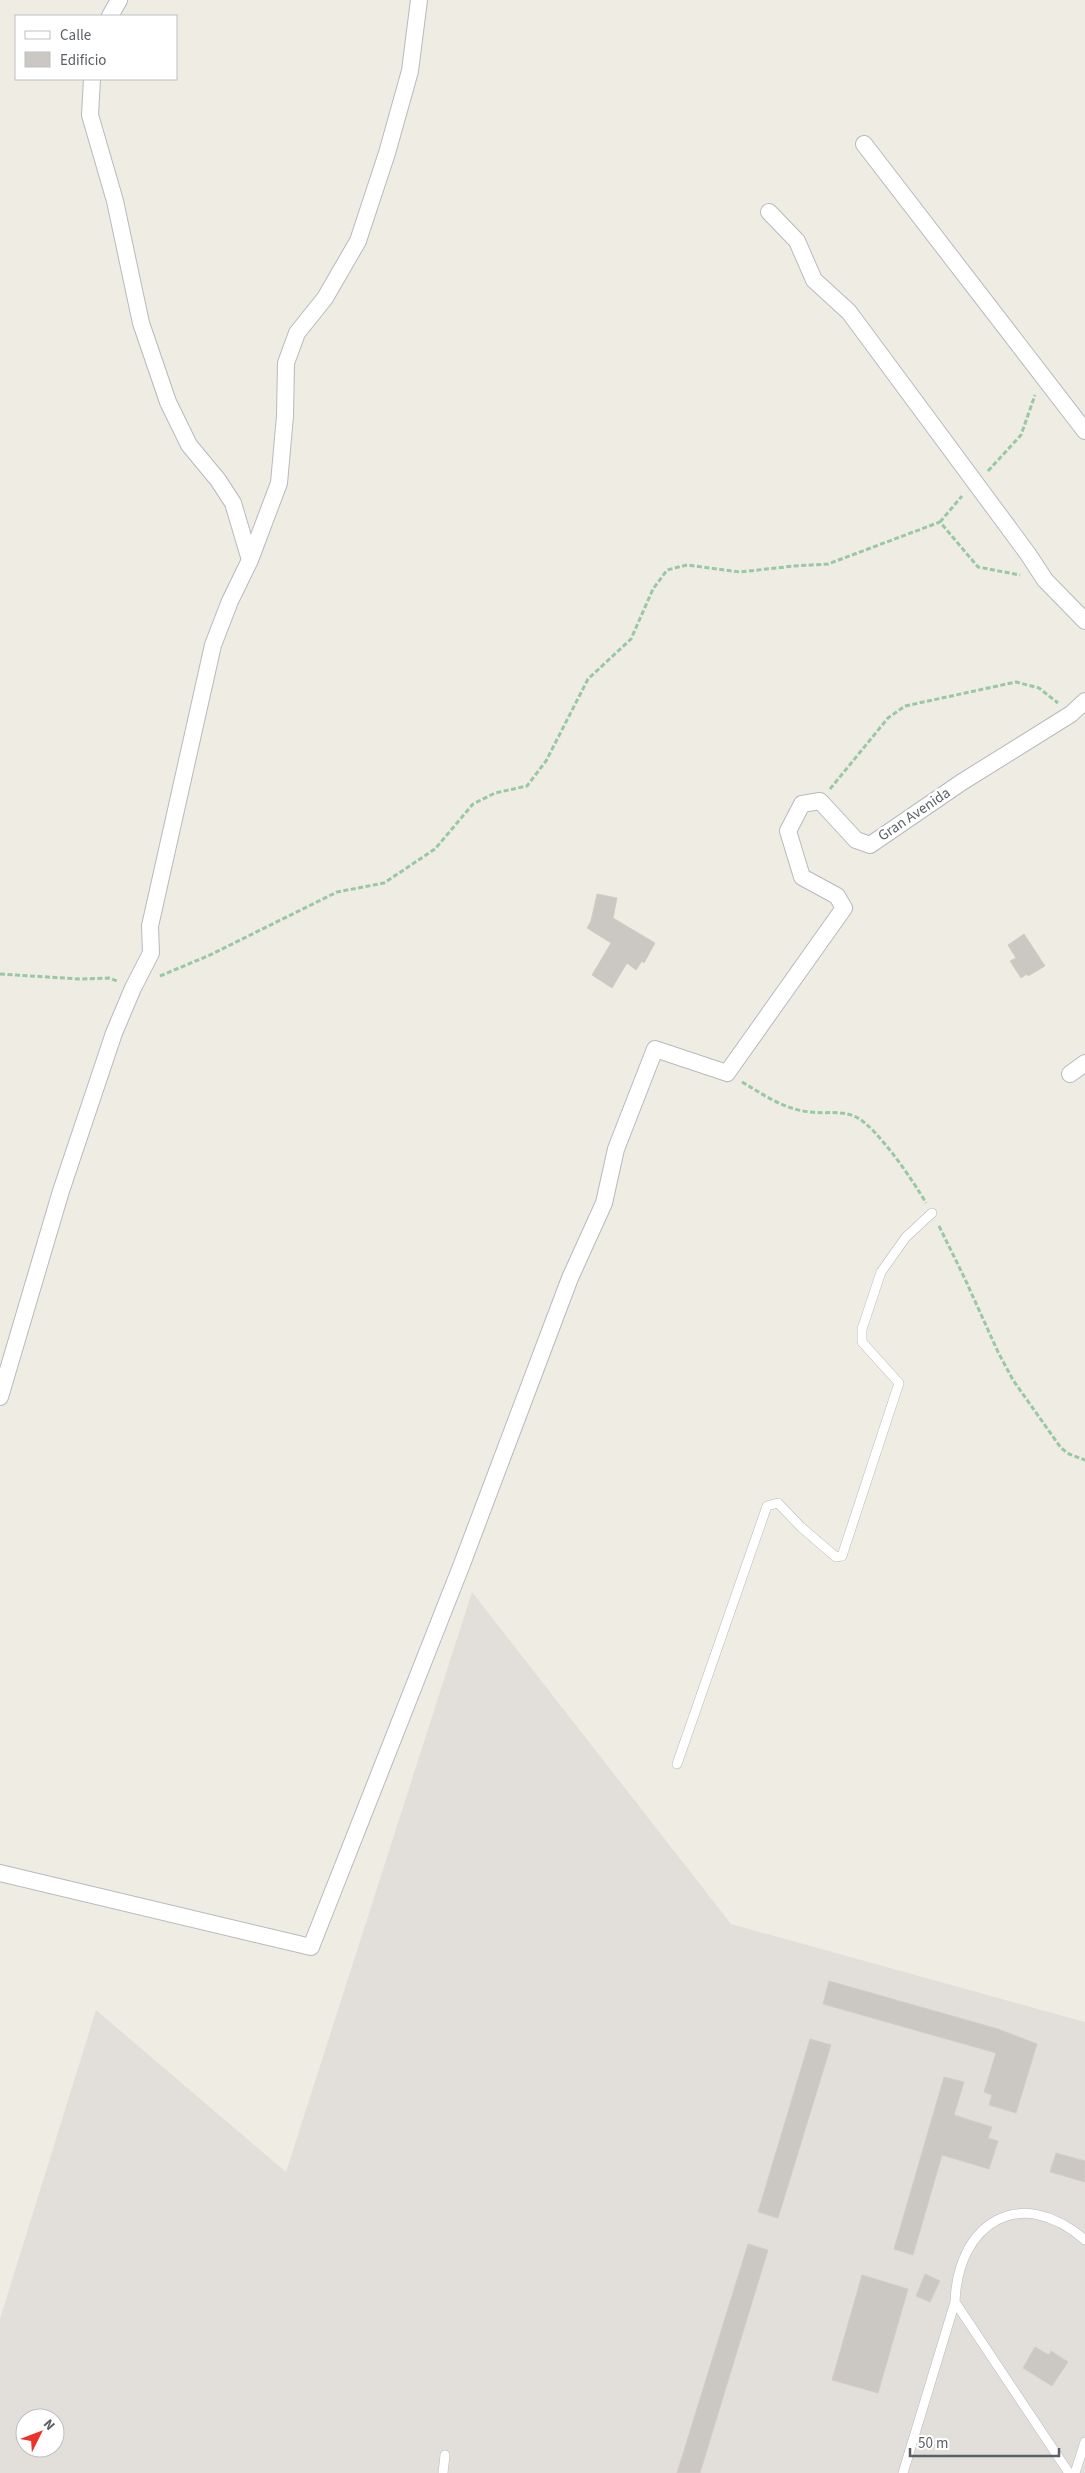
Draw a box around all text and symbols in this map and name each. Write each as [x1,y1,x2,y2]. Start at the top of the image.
legend [15,15,178,80]
text: Calle [60,25,91,46]
text: Edificio [60,50,107,71]
street label: Gran Avenida [874,782,955,846]
north arrow [15,2408,65,2458]
text: N [38,2415,59,2435]
scale bar [910,2426,1059,2458]
text: 50 m [918,2433,948,2454]

